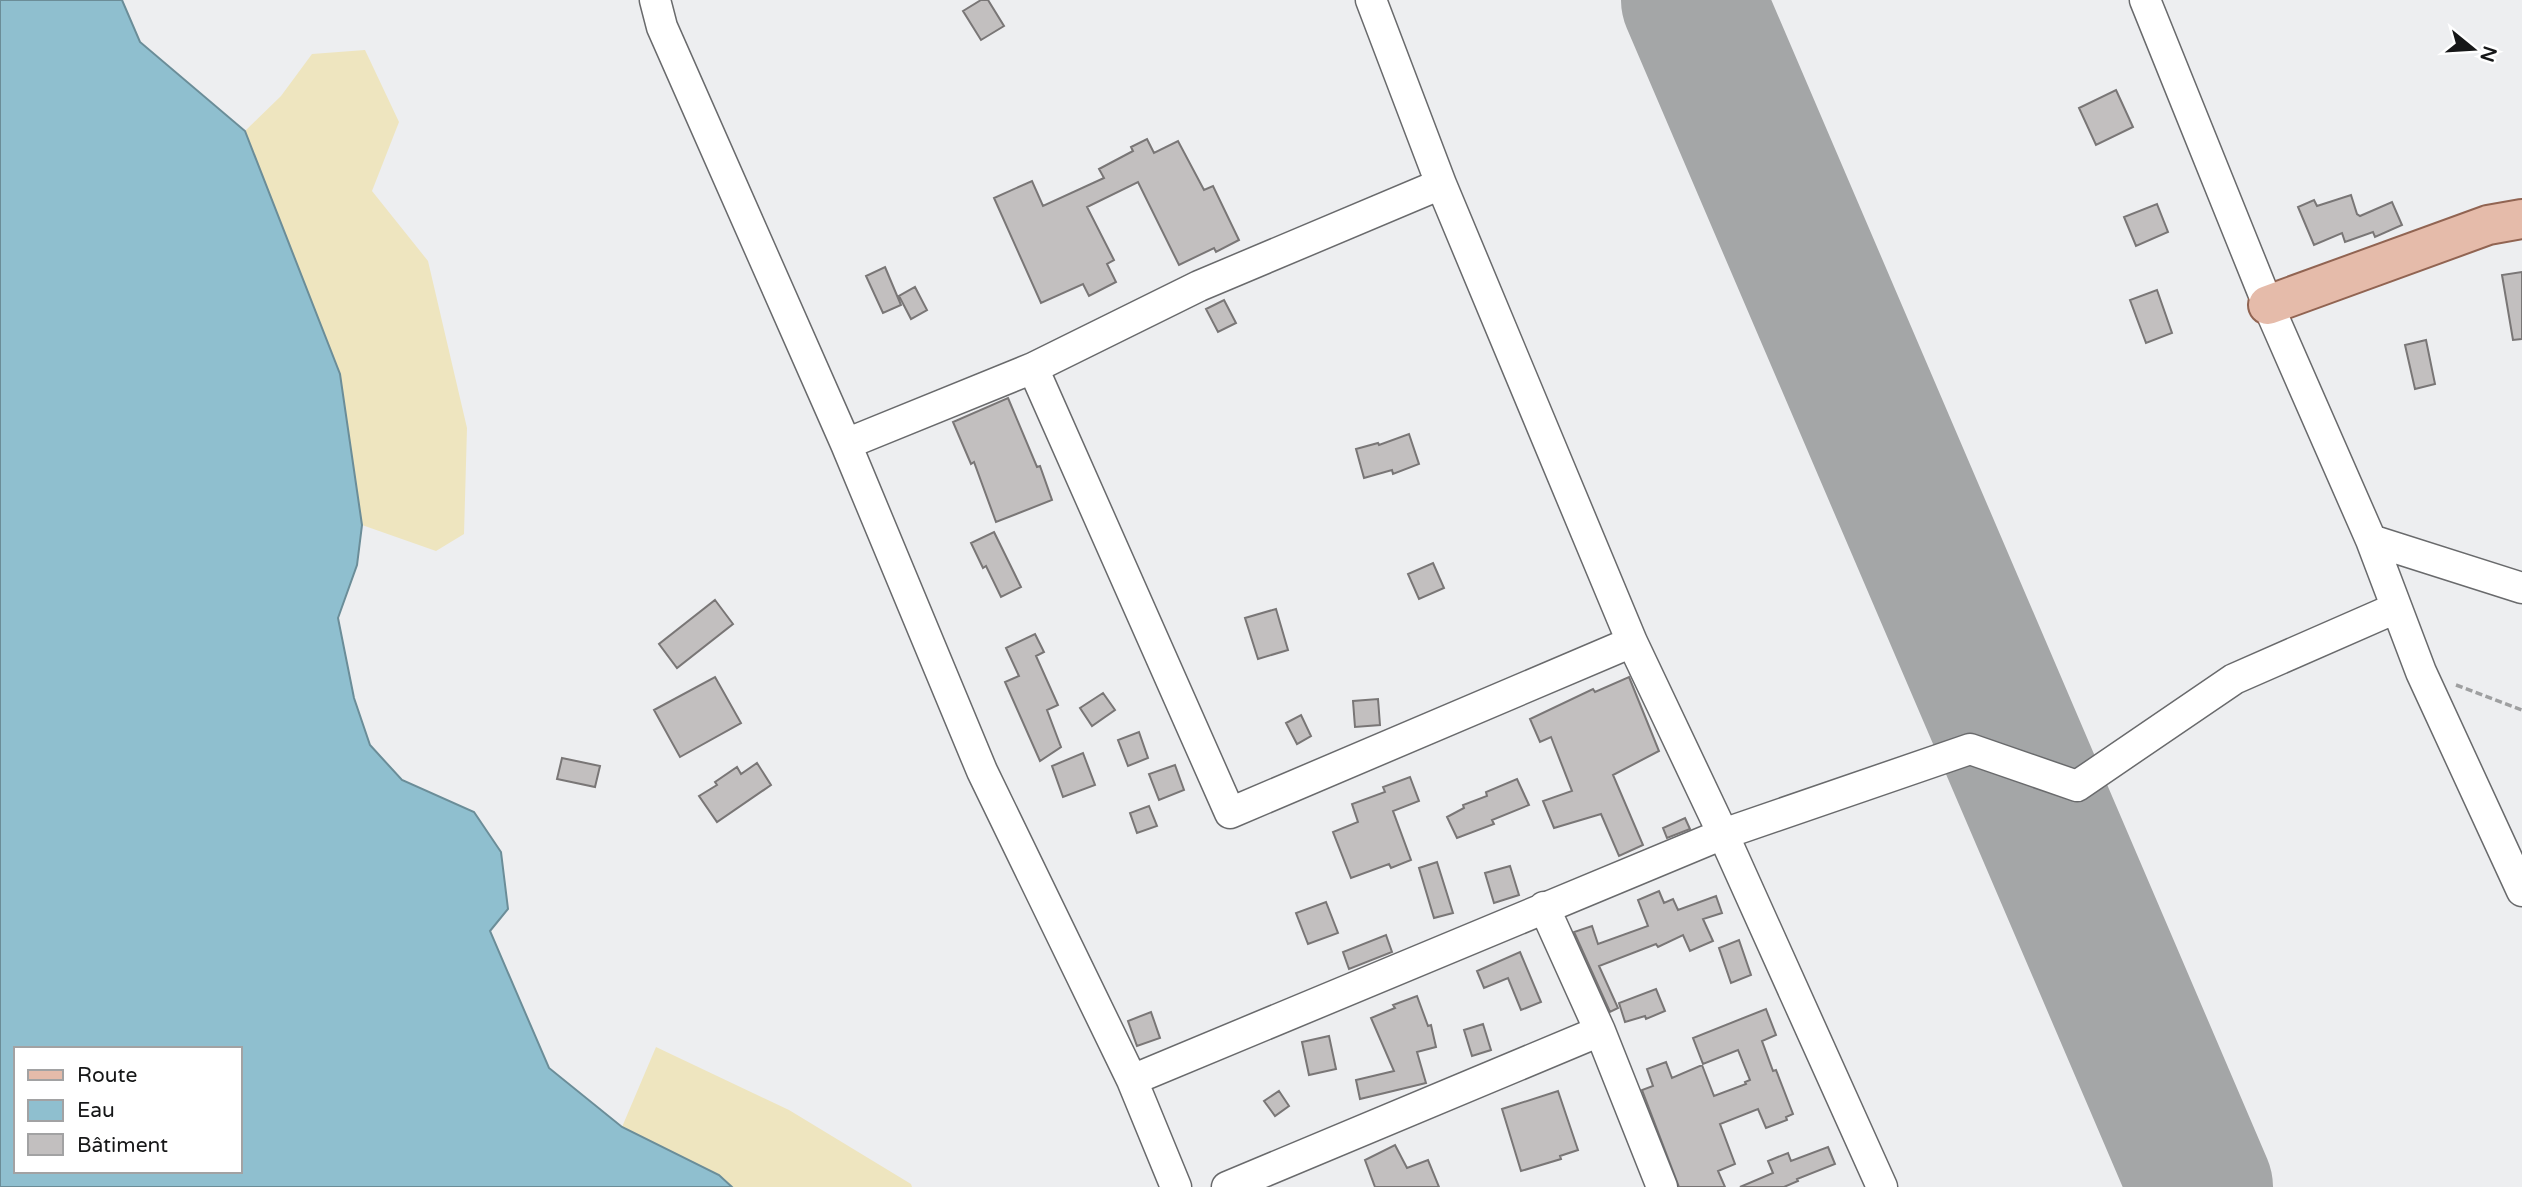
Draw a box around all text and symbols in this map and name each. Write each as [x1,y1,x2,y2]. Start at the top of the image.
north arrow [2438,14,2508,84]
text: N [2475,43,2501,65]
legend [14,1047,242,1173]
text: Route [77,1063,137,1088]
text: Eau [77,1098,115,1123]
text: Bâtiment [77,1133,168,1158]

